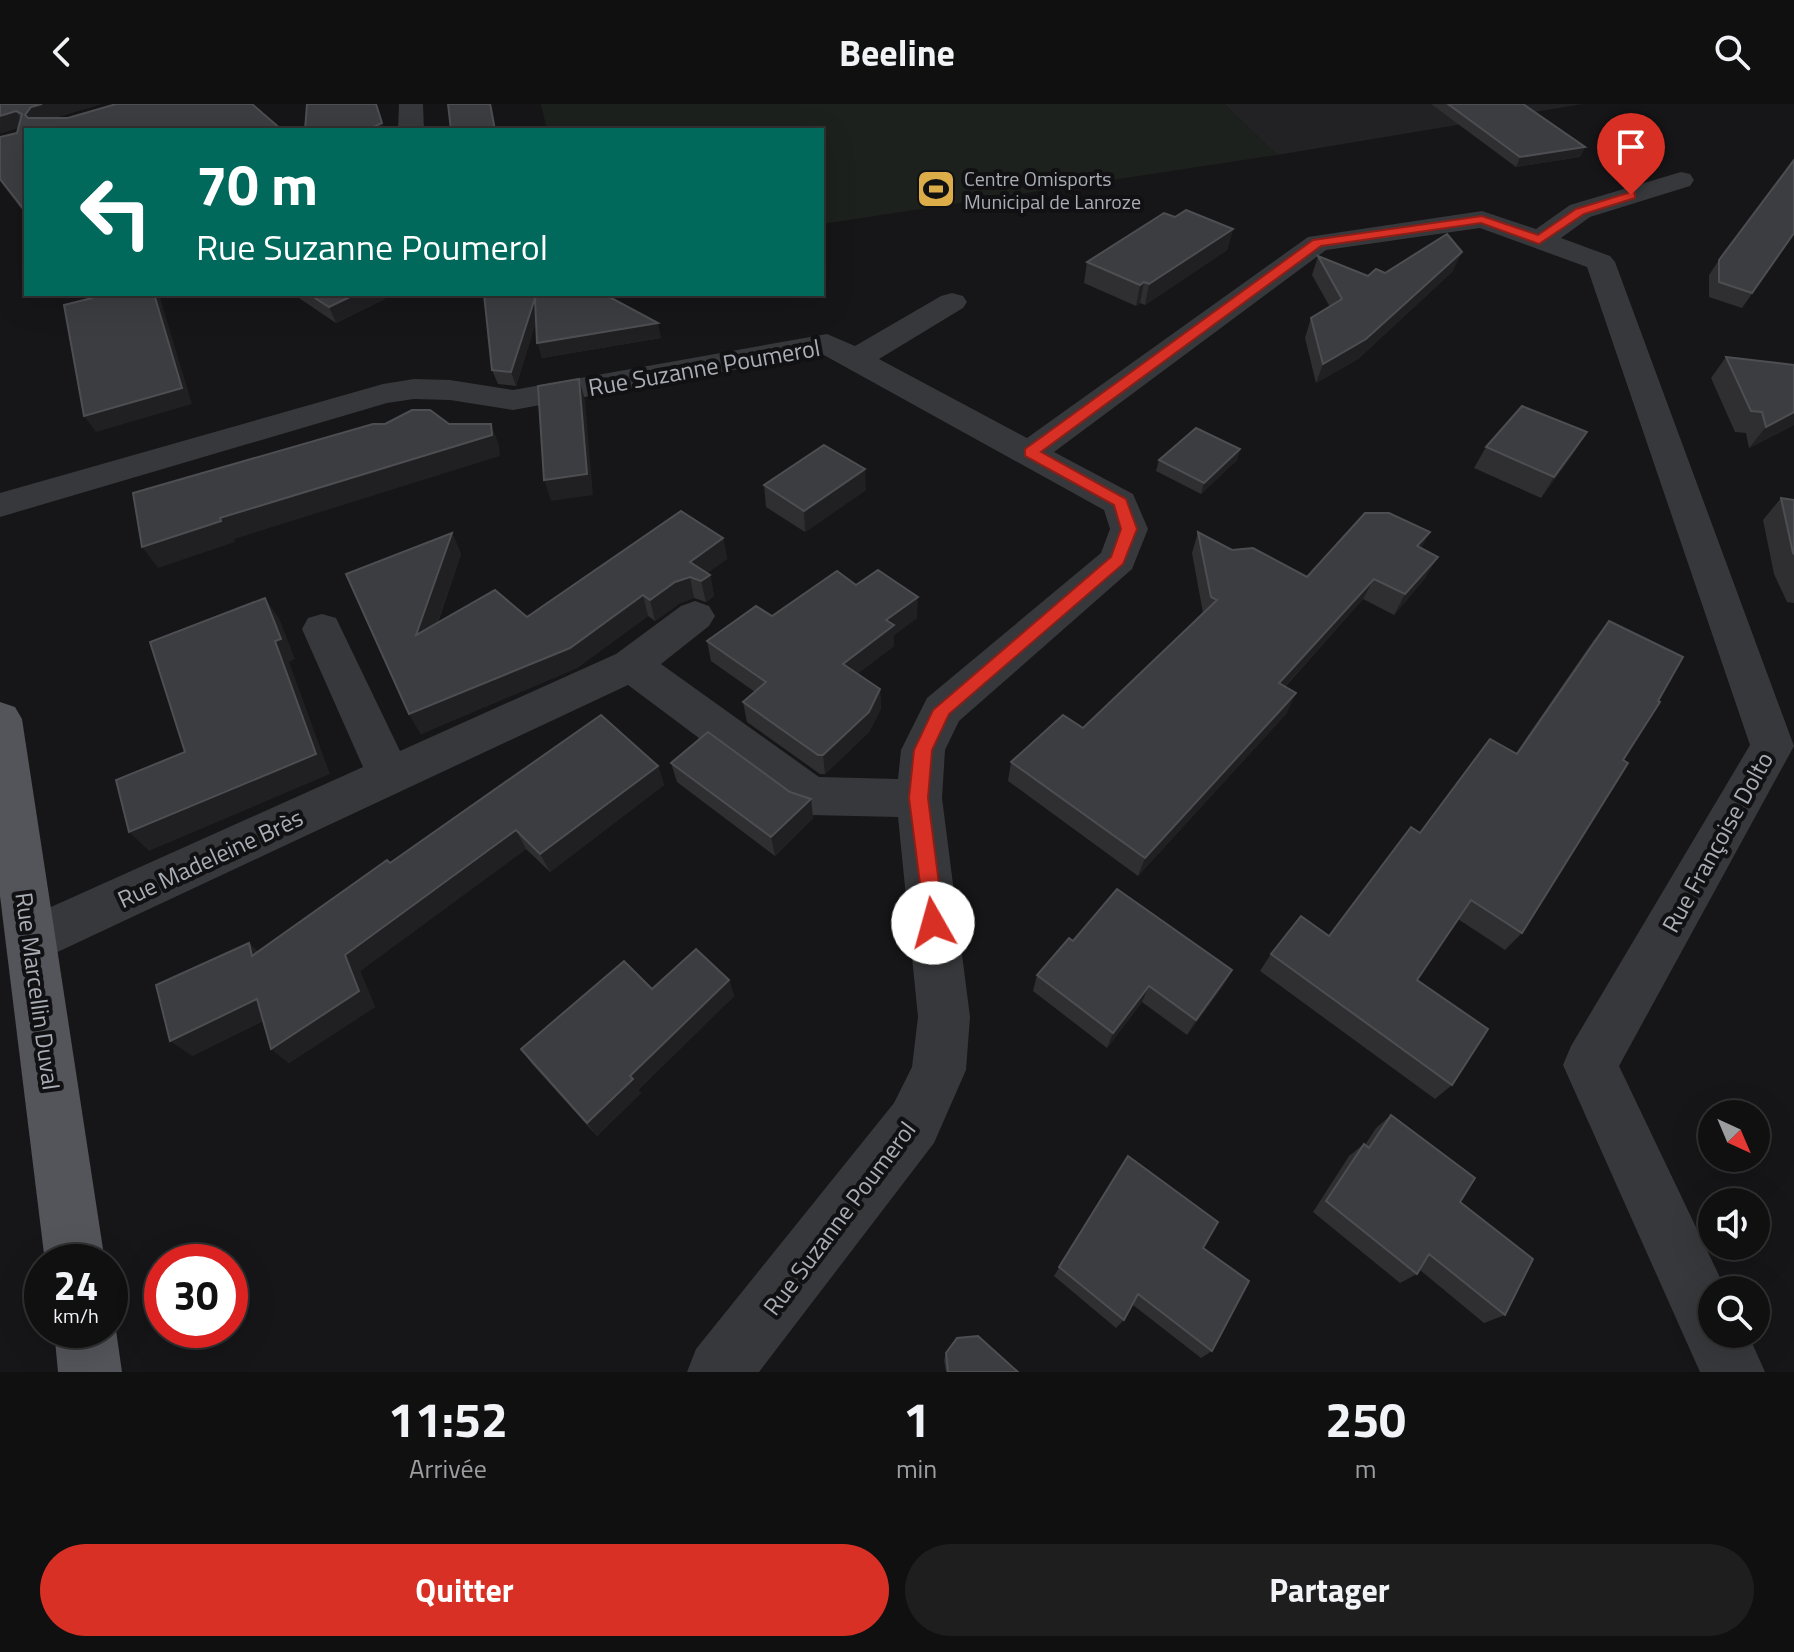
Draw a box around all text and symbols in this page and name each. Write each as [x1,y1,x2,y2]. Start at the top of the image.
text: Beeline [839,25,955,80]
icon: back [40,30,84,74]
icon: search [1710,30,1754,74]
pin [1597,113,1665,195]
icon: arrive [1609,125,1653,169]
text: 70 m [196,142,318,227]
icon: left [64,160,168,264]
place label: Centre Omisports Municipal de Lanroze [964,163,1141,217]
sports icon: Centre Omisports Municipal de Lanroze [915,168,957,210]
text: Rue Suzanne Poumerol [196,219,548,274]
street label: Rue Suzanne Poumerol [585,329,823,405]
street label: Rue Françoise Dolto [1652,745,1782,939]
street label: Rue Madeleine Brès [111,799,309,917]
position arrow [891,881,975,965]
street label: Rue Marcellin Duval [6,890,70,1092]
north arrow [1698,1100,1770,1172]
map controls [1698,1100,1770,1348]
street label: Rue Suzanne Poumerol [754,1113,924,1323]
button: sound [1698,1188,1770,1260]
speed limit sign: 30 [144,1244,248,1348]
text: 24 [54,1255,98,1316]
button: search [1698,1276,1770,1348]
text: km/h [53,1300,99,1331]
text: 11:52 [388,1383,508,1456]
text: 1 [903,1383,930,1456]
text: 250 [1325,1383,1406,1456]
text: Arrivée [409,1449,487,1488]
text: min [896,1449,937,1488]
text: m [1355,1449,1377,1488]
button: Quitter [40,1544,889,1636]
button: Partager [905,1544,1754,1636]

